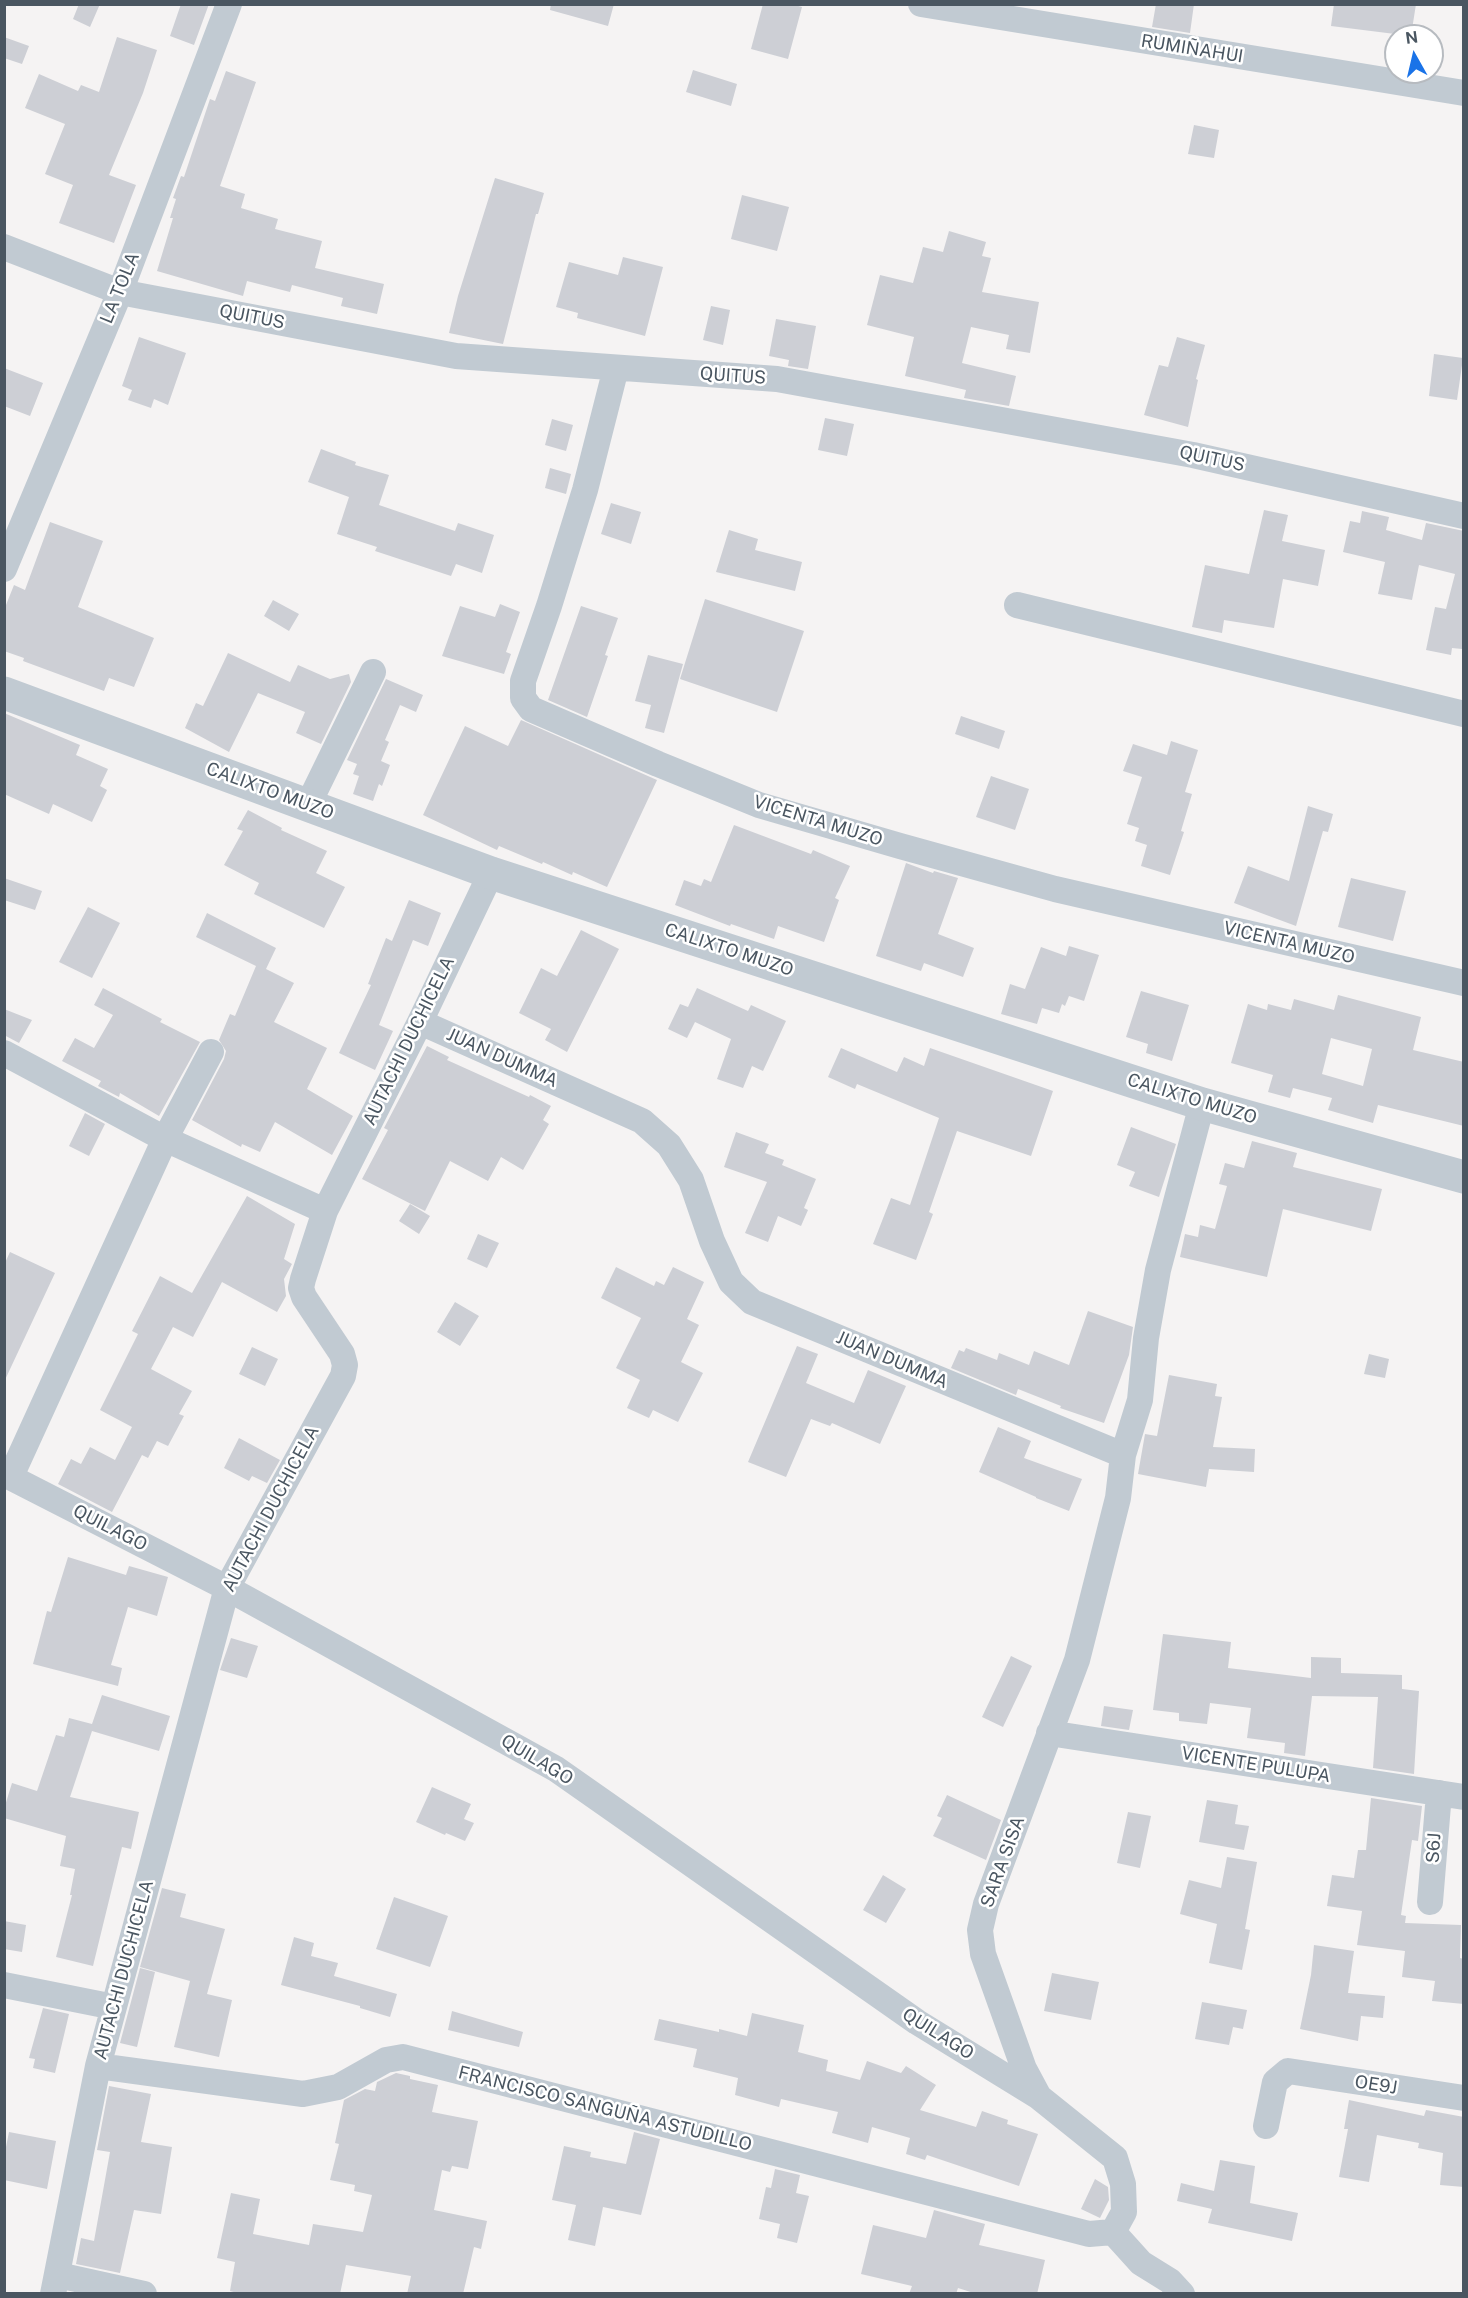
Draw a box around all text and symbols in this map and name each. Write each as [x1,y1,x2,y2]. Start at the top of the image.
north arrow [1384,24,1444,84]
text: N [1404,27,1419,48]
street label: RUMIÑAHUI [1139,30,1245,68]
street label: LA TOLA [96,249,144,327]
street label: QUITUS [217,300,287,334]
street label: QUITUS [699,363,767,389]
street label: QUITUS [1177,442,1247,476]
street label: CALIXTO MUZO [203,758,337,824]
street label: VICENTA MUZO [751,791,885,851]
street label: VICENTA MUZO [1221,917,1357,969]
street label: CALIXTO MUZO [662,919,796,981]
street label: AUTACHI DUCHICELA [359,953,459,1129]
street label: JUAN DUMMA [443,1024,561,1092]
street label: CALIXTO MUZO [1125,1069,1259,1129]
street label: JUAN DUMMA [833,1327,951,1393]
street label: AUTACHI DUCHICELA [218,1422,324,1596]
street label: QUILAGO [69,1500,151,1556]
street label: QUILAGO [497,1730,577,1790]
street label: VICENTE PULUPA [1180,1743,1332,1787]
street label: SARA SISA [977,1813,1029,1911]
street label: S6J [1422,1832,1446,1864]
street label: AUTACHI DUCHICELA [90,1878,158,2062]
street label: QUILAGO [898,2004,978,2064]
street label: FRANCISCO SANGUÑA ASTUDILLO [456,2062,754,2156]
street label: OE9J [1353,2071,1399,2099]

